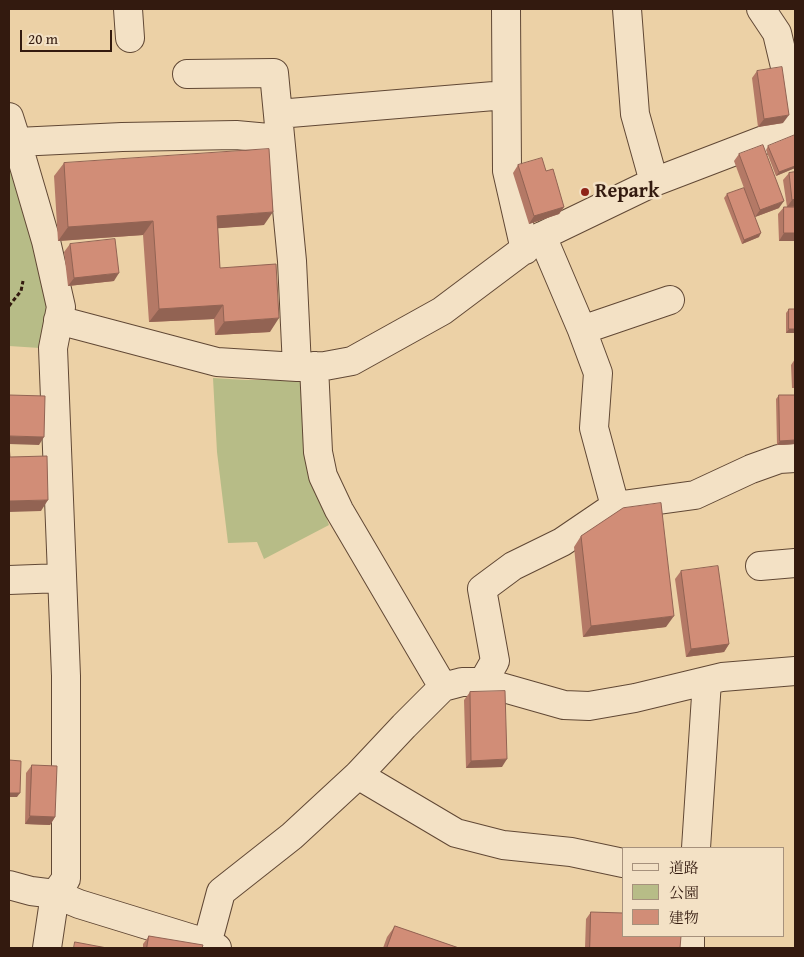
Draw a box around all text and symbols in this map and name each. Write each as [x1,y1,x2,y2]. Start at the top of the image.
scale bar [22,20,115,52]
text: 20 m [28,28,58,49]
place label: Repark [595,180,659,204]
marker: Repark [579,186,591,198]
legend [622,847,784,937]
text: 道路 [669,857,699,878]
text: 公園 [669,882,699,903]
text: 建物 [669,907,699,928]

